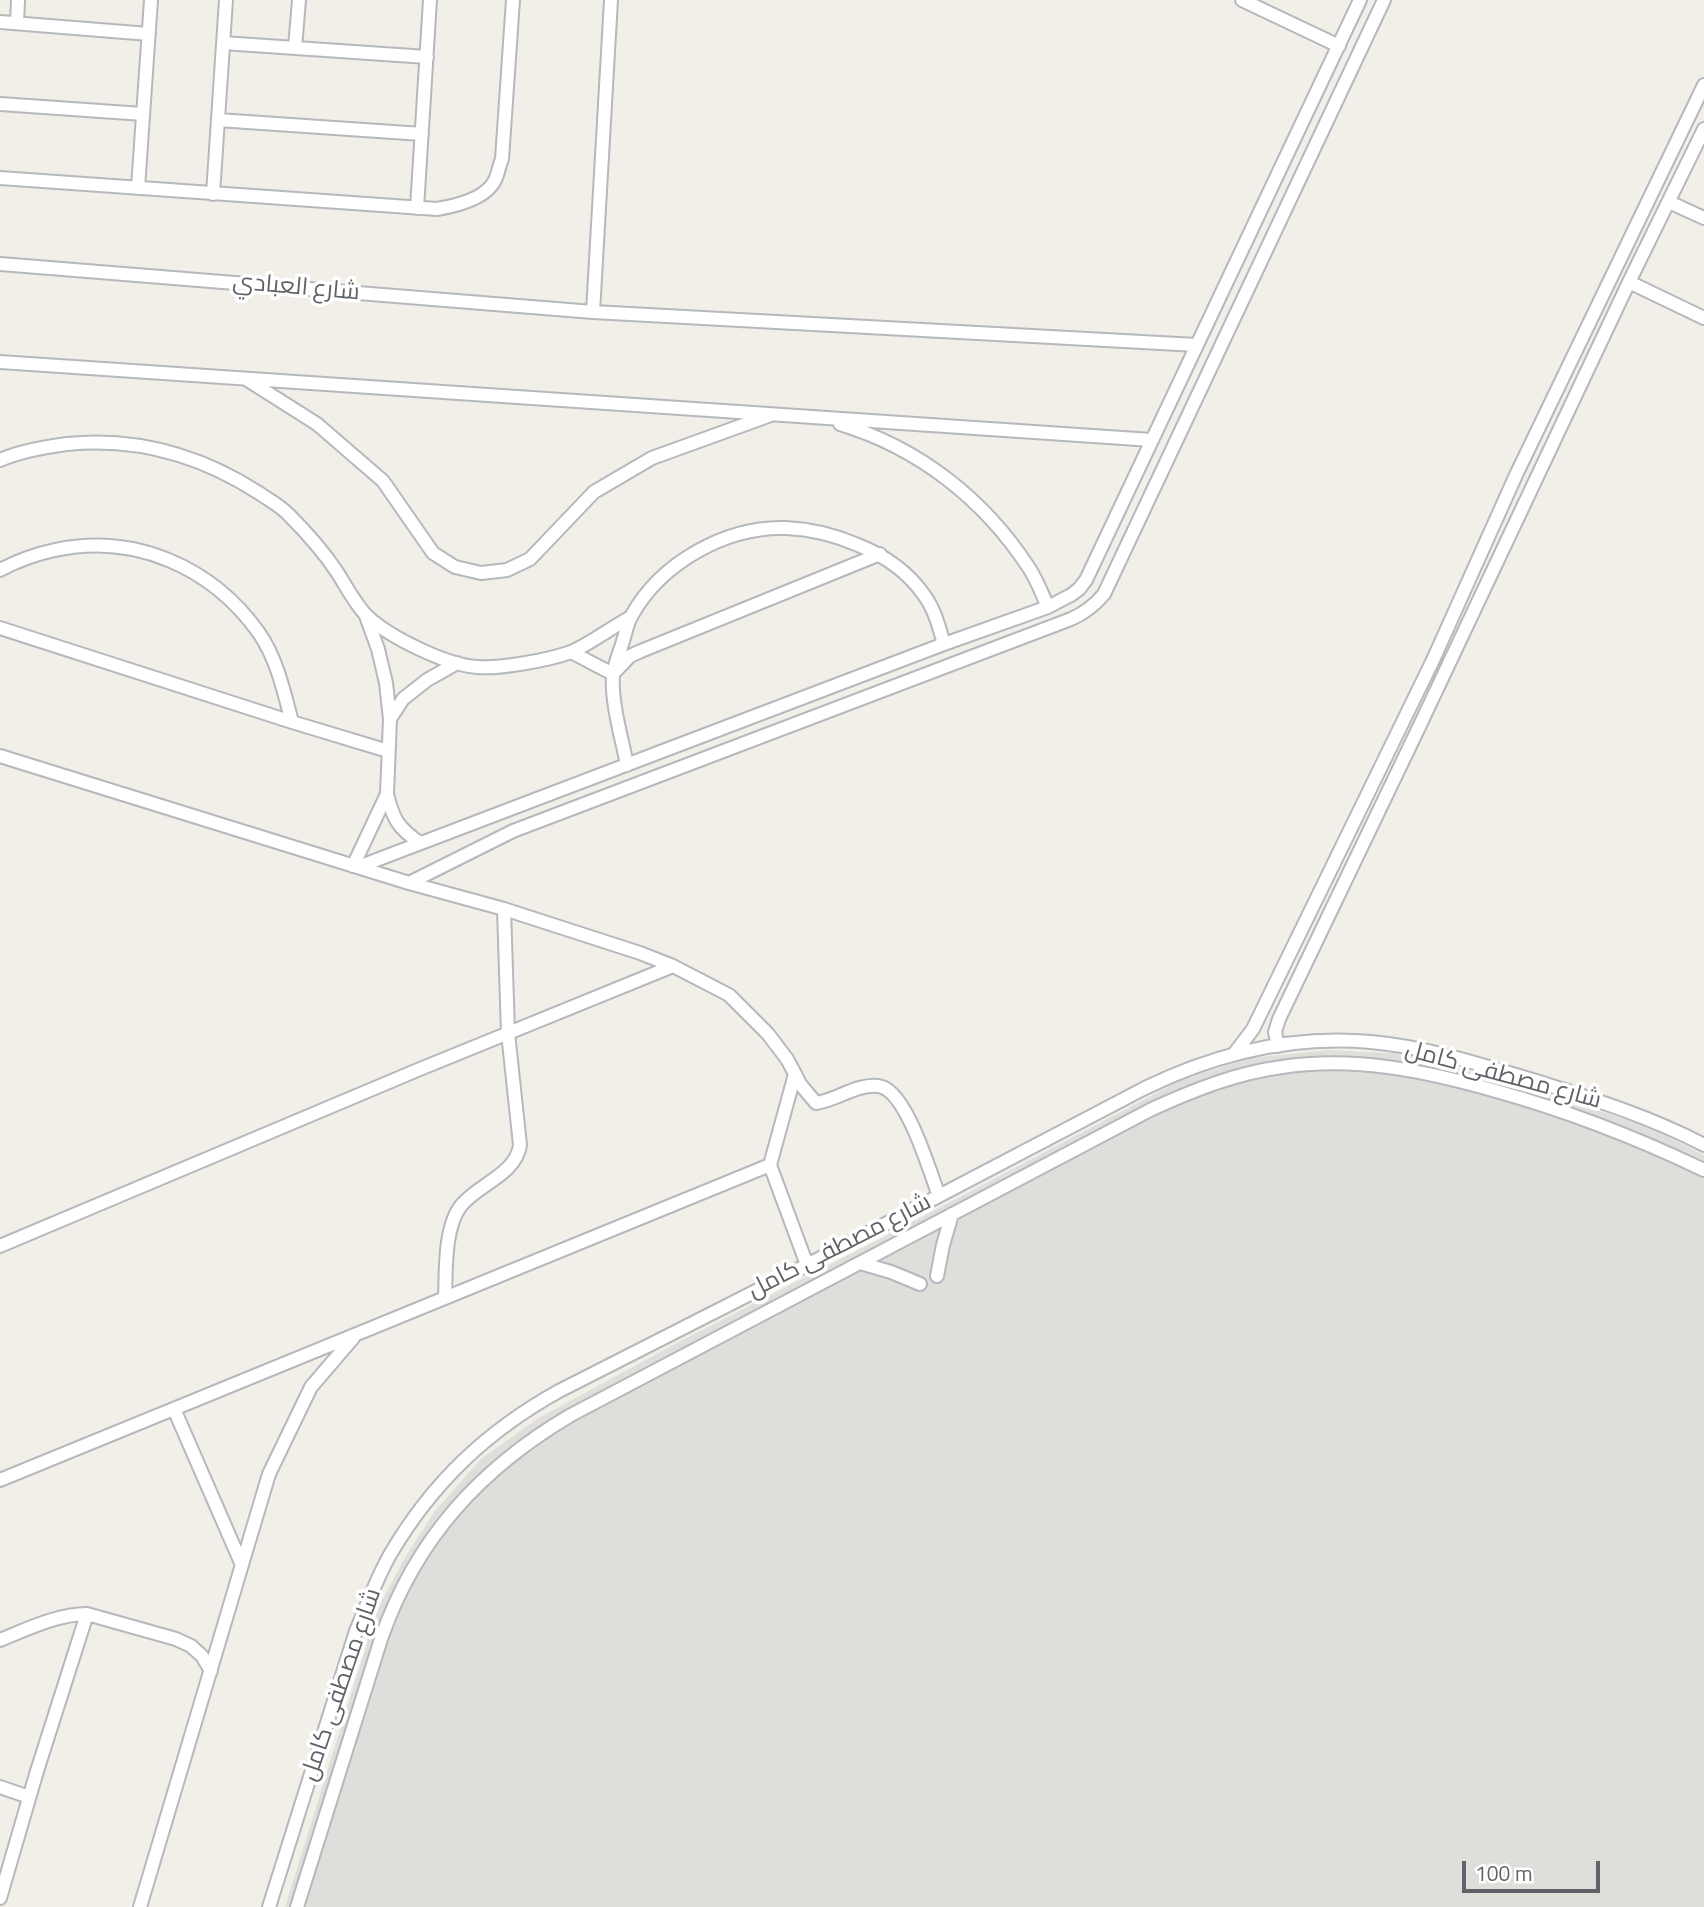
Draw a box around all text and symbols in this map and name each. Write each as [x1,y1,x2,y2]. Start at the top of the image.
street label: شارع العبادي [231,268,361,308]
street label: شارع مصطفى كامل [1402,1036,1604,1116]
street label: شارع مصطفى كامل [744,1188,936,1306]
street label: شارع مصطفى كامل [296,1585,388,1785]
scale bar [1466,1848,1604,1892]
text: 100 m [1475,1857,1532,1889]

